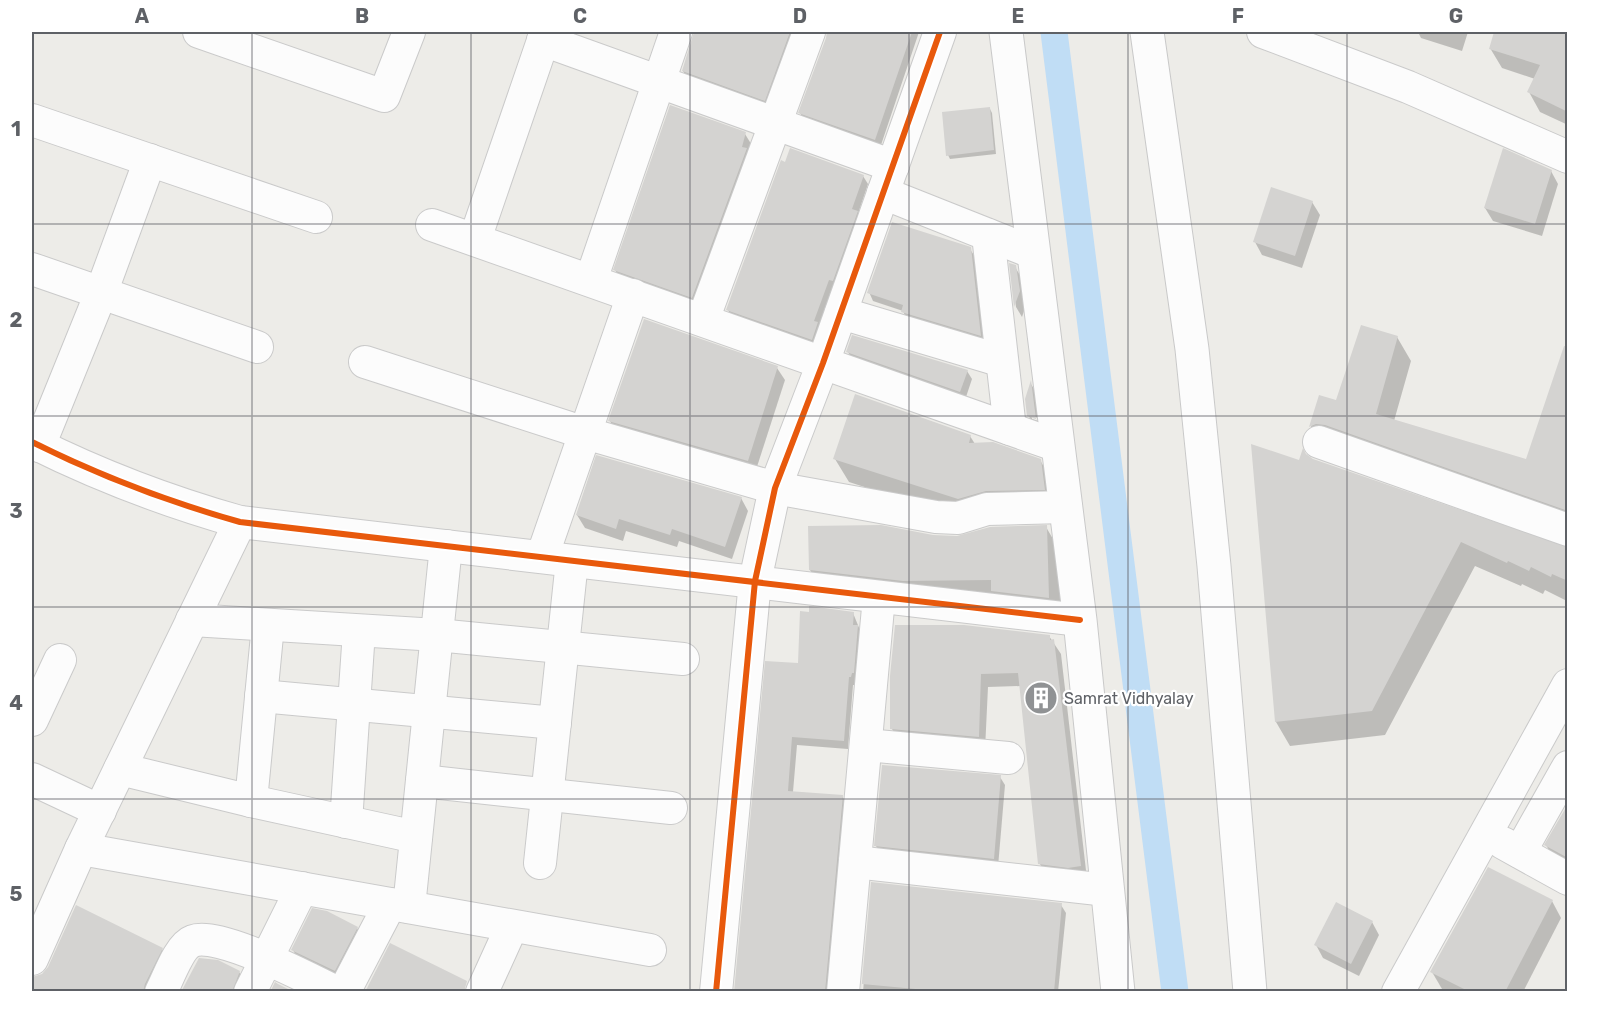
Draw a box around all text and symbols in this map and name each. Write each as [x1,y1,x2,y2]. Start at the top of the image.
text: A [135,4,150,28]
text: B [355,4,369,28]
text: C [573,4,587,28]
text: D [793,4,807,28]
text: E [1012,4,1024,28]
text: F [1232,4,1244,28]
text: G [1449,4,1463,28]
text: 1 [11,117,21,141]
text: 2 [10,308,23,332]
text: 3 [9,499,23,523]
building icon: Samrat Vidhyalay [1023,680,1059,716]
place label: Samrat Vidhyalay [1064,689,1194,708]
text: 4 [9,691,23,715]
text: 5 [10,882,23,906]

